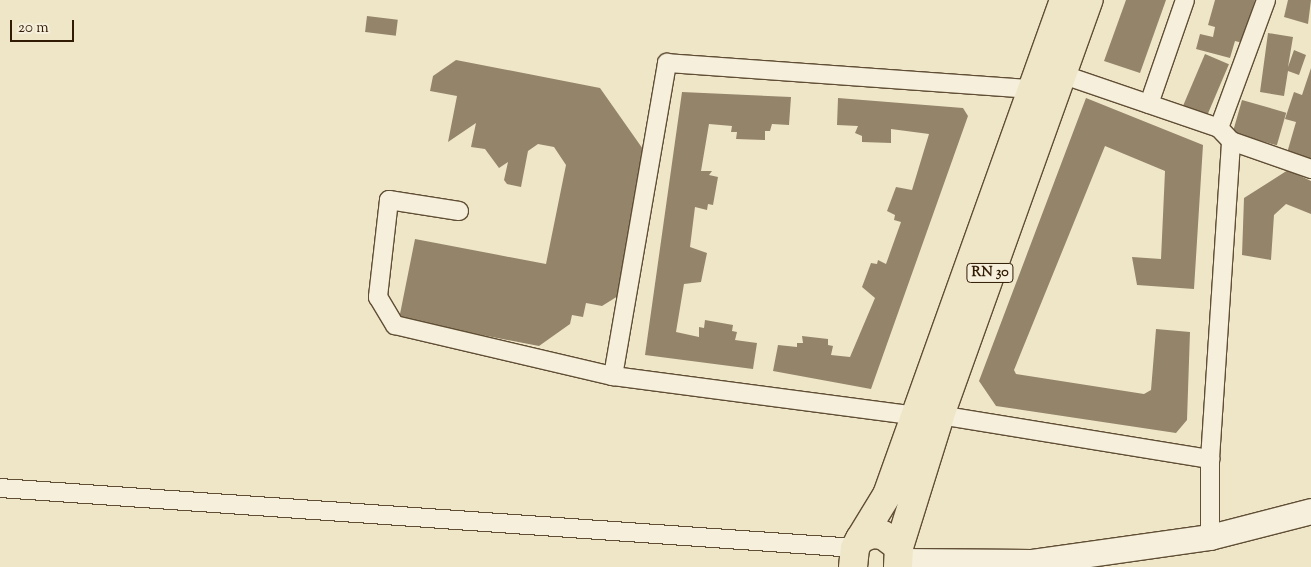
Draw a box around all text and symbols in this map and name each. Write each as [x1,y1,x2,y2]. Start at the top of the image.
scale bar [12,10,76,42]
text: 20 m [18,18,49,39]
road number: RN 30 [966,262,1014,284]

